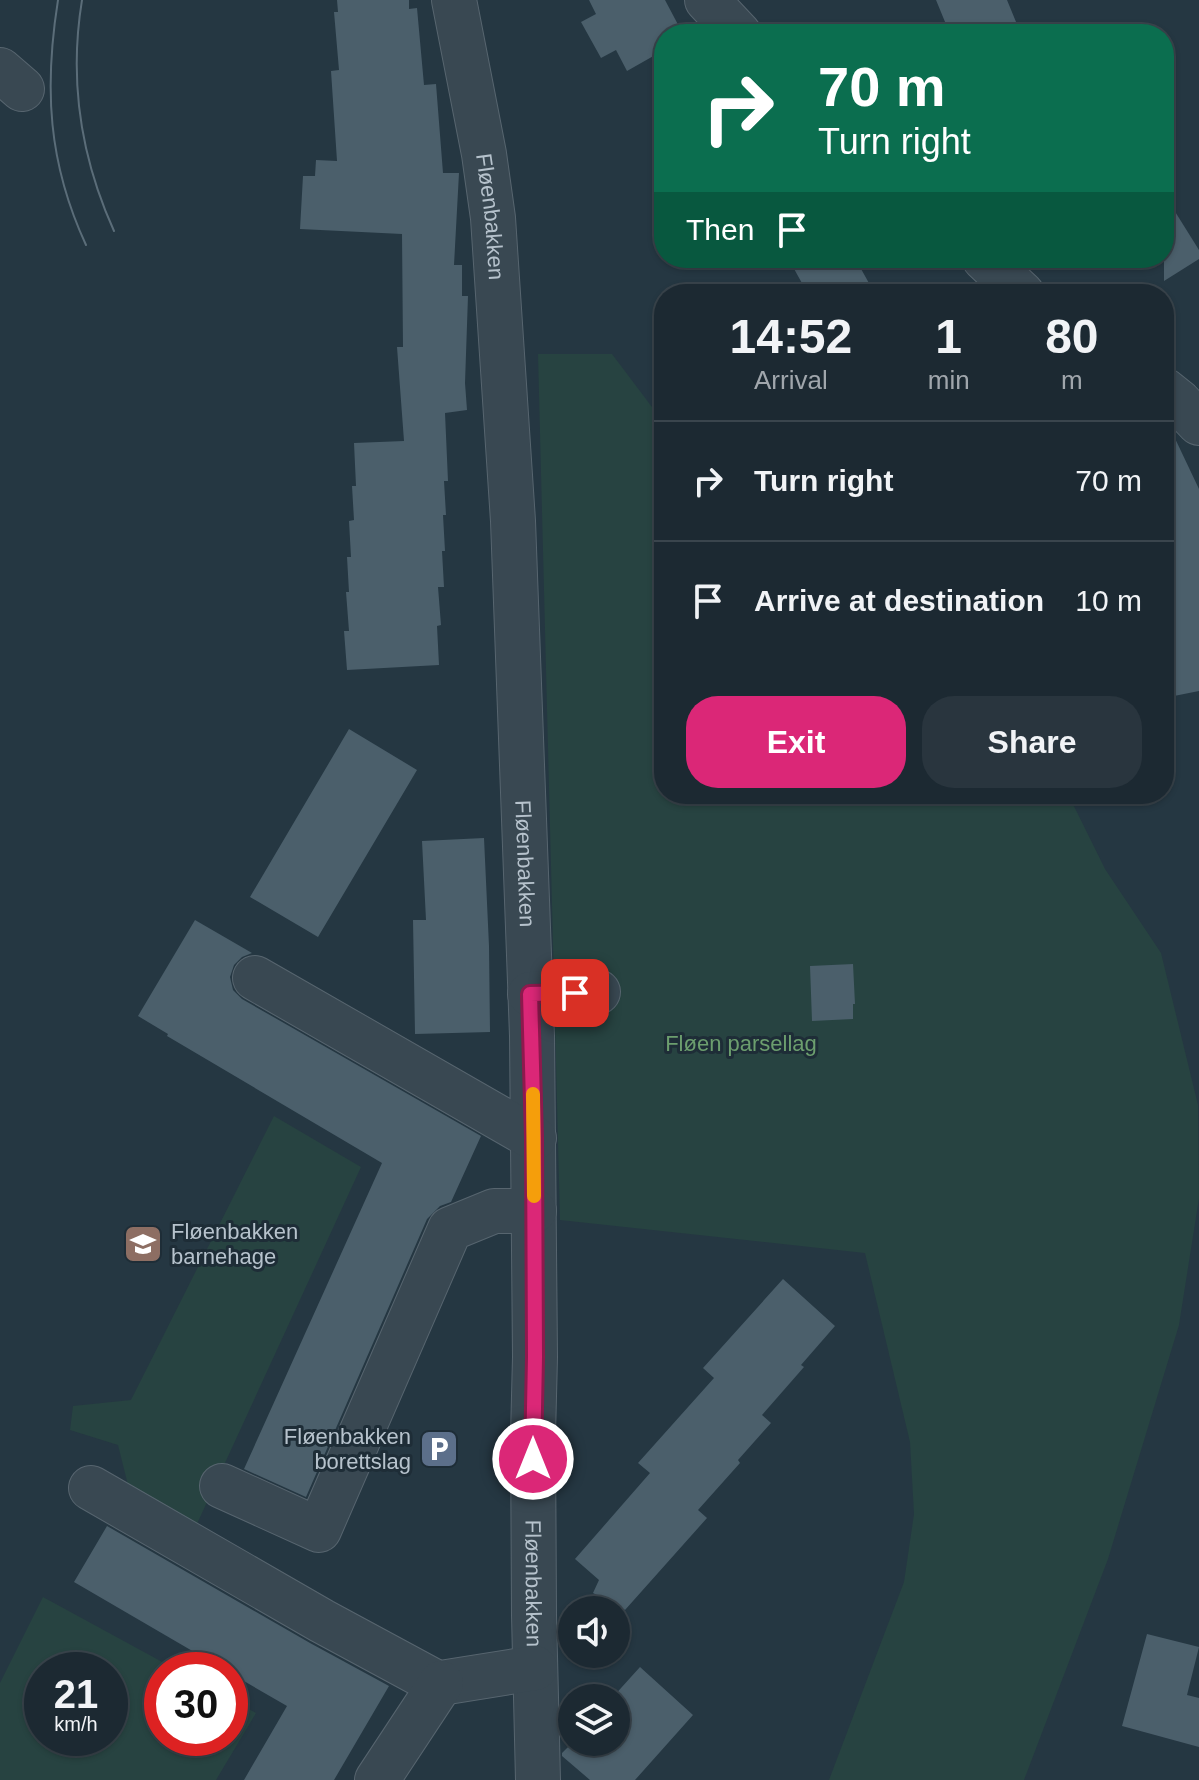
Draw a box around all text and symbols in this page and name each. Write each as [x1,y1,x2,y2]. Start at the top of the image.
text: 70 m [818,55,946,118]
icon: right [686,56,790,160]
text: Turn right [818,121,971,162]
street label: Fløenbakken [472,152,510,281]
icon: arrive [770,208,814,252]
text: Then [686,213,754,246]
text: 14:52 [729,310,852,363]
text: 1 [935,310,962,363]
text: 80 [1045,310,1099,363]
text: Arrival [754,365,828,395]
text: min [928,365,970,395]
text: m [1061,365,1083,395]
icon: right [686,459,730,503]
text: Turn right [754,464,893,497]
text: 70 m [1075,464,1142,497]
icon: arrive [686,579,730,623]
text: Arrive at destination [754,584,1044,617]
text: 10 m [1075,584,1142,617]
button: Exit [686,696,906,788]
button: Share [922,696,1142,788]
street label: Fløenbakken [511,800,540,928]
pin [541,959,609,1027]
icon: arrive [553,971,597,1015]
park label: Fløen parsellag [665,1031,817,1056]
place label: Fløenbakken barnehage [171,1219,298,1269]
school or university icon: Fløenbakken barnehage [122,1223,164,1265]
position arrow [491,1417,575,1501]
place label: Fløenbakken borettslag [284,1424,411,1474]
parking icon: Fløenbakken borettslag [418,1428,460,1470]
street label: Fløenbakken [521,1520,547,1647]
map controls [558,1596,630,1756]
button: sound [558,1596,630,1668]
speed limit sign: 30 [144,1652,248,1756]
text: 21 [54,1672,98,1716]
button: layers [558,1684,630,1756]
text: km/h [54,1713,98,1735]

